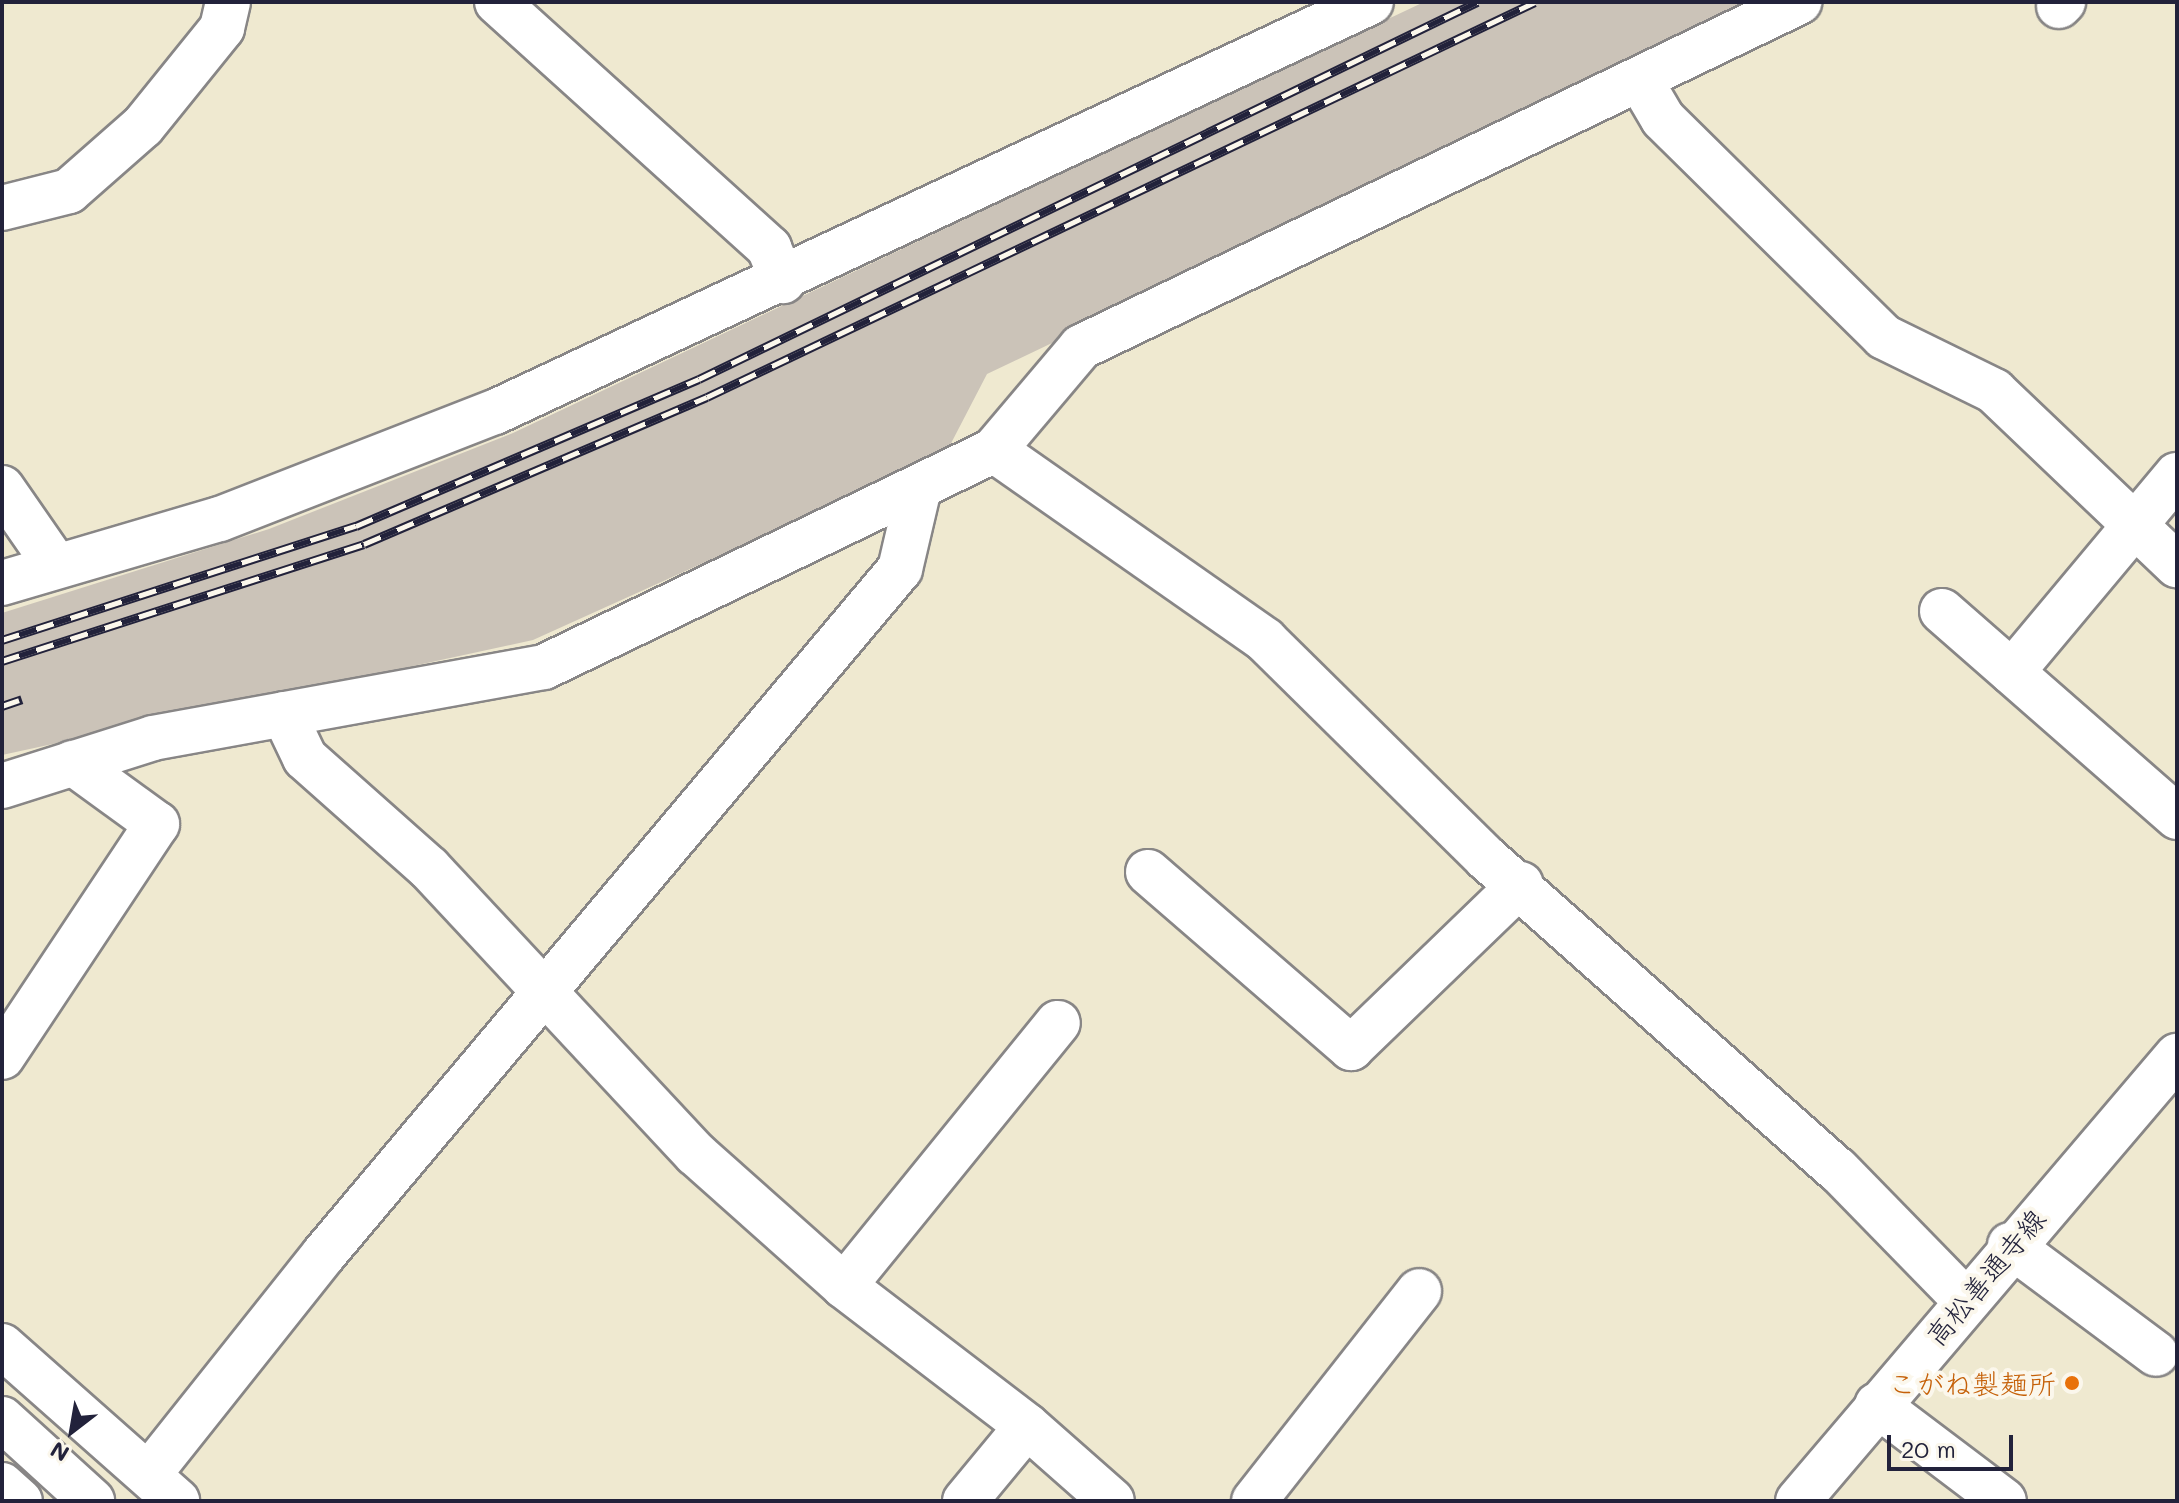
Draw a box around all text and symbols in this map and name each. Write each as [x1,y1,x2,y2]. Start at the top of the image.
street label: 高松善通寺線 [1918,1202,2052,1352]
place label: こがね製麺所 [1888,1366,2056,1400]
marker: こがね製麺所 [2063,1374,2081,1392]
north arrow [32,1391,112,1471]
scale bar [1891,1419,2017,1469]
text: 20 m [1901,1433,1956,1464]
text: N [45,1435,74,1469]

